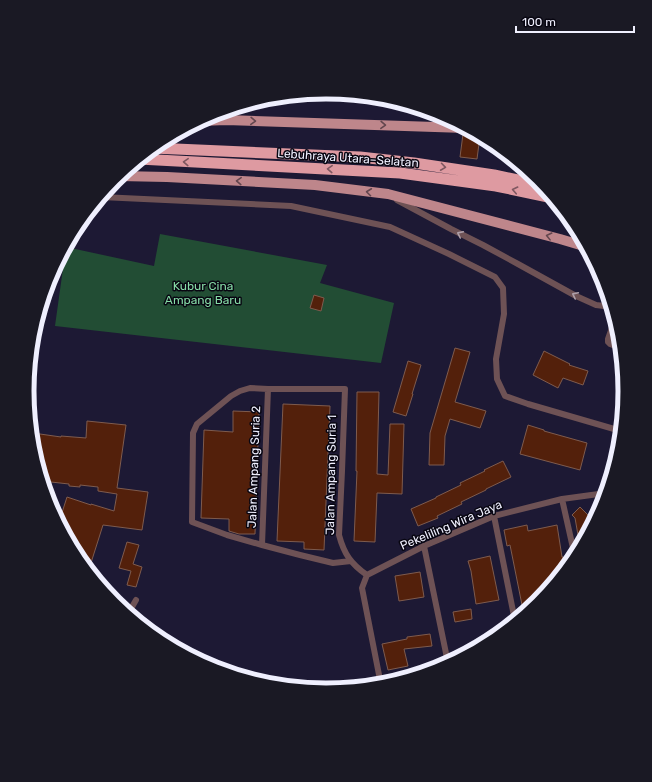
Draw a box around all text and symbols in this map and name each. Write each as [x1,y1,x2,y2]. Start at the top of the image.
scale bar [516,8,634,34]
text: 100 m [522,15,556,29]
one-way arrow [250,117,256,125]
one-way arrow [380,121,386,130]
street label: Lebuhraya Utara–Selatan [277,146,419,170]
one-way arrow [183,157,189,166]
one-way arrow [440,162,446,171]
one-way arrow [327,165,333,173]
one-way arrow [236,177,242,186]
one-way arrow [512,186,518,194]
one-way arrow [366,188,372,197]
one-way arrow [456,231,464,239]
one-way arrow [546,232,553,241]
park label: Kubur Cina Ampang Baru [165,279,241,307]
one-way arrow [571,292,579,299]
street label: Jalan Ampang Suria 2 [245,406,263,528]
street label: Jalan Ampang Suria 1 [323,415,339,535]
street label: Pekeliling Wira Jaya [398,497,504,553]

